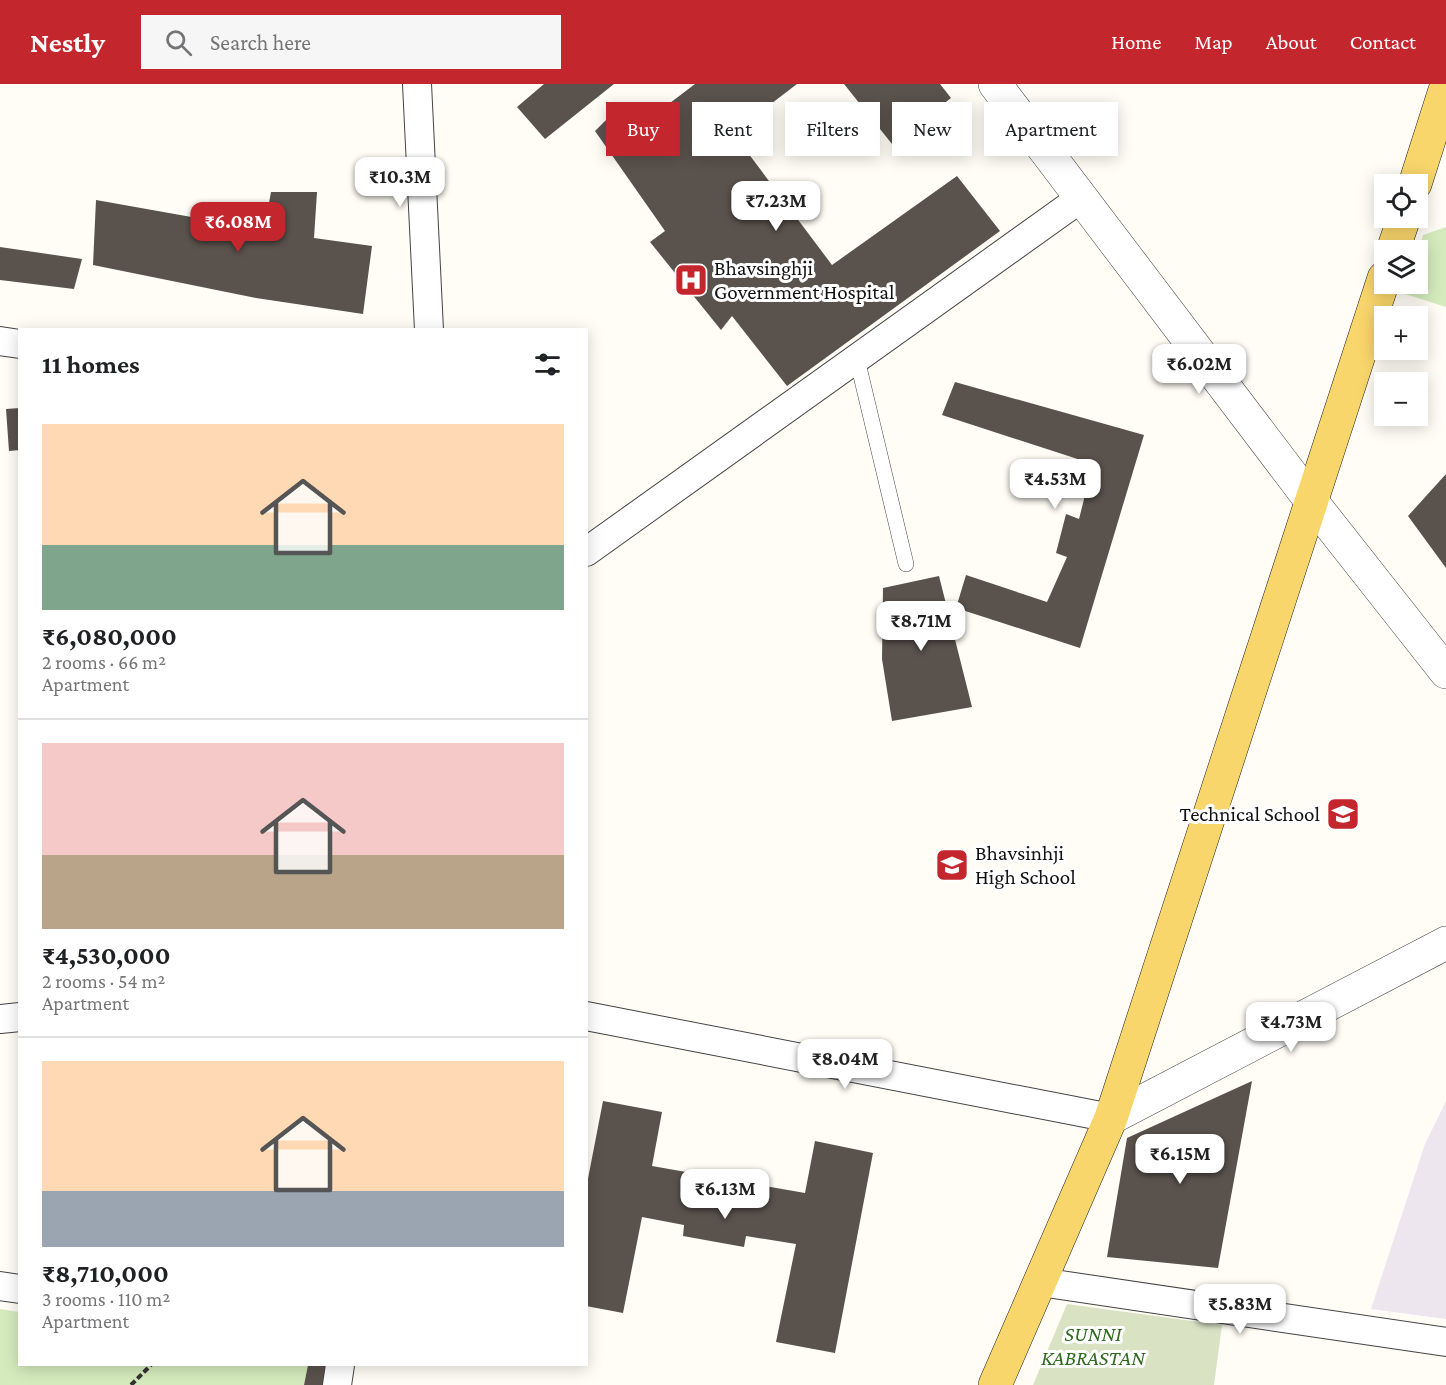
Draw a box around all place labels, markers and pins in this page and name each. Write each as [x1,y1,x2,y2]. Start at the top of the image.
pin: ₹10.3M [351,157,449,208]
pin: ₹7.23M [727,181,825,232]
pin: ₹6.08M [189,202,287,253]
place label: Bhavsinghji Government Hospital [714,256,894,304]
hospital icon: Bhavsinghji Government Hospital [673,262,709,298]
pin: ₹6.02M [1150,344,1248,395]
pin: ₹4.53M [1006,459,1104,510]
pin: ₹8.71M [872,601,970,652]
school or university icon: Technical School [1325,796,1361,832]
place label: Technical School [1180,802,1320,826]
place label: Bhavsinhji High School [975,841,1076,889]
school or university icon: Bhavsinhji High School [934,847,970,883]
pin: ₹4.73M [1242,1002,1340,1053]
pin: ₹8.04M [796,1039,894,1090]
pin: ₹6.15M [1131,1134,1229,1185]
pin: ₹6.13M [676,1169,774,1220]
pin: ₹5.83M [1191,1284,1289,1335]

